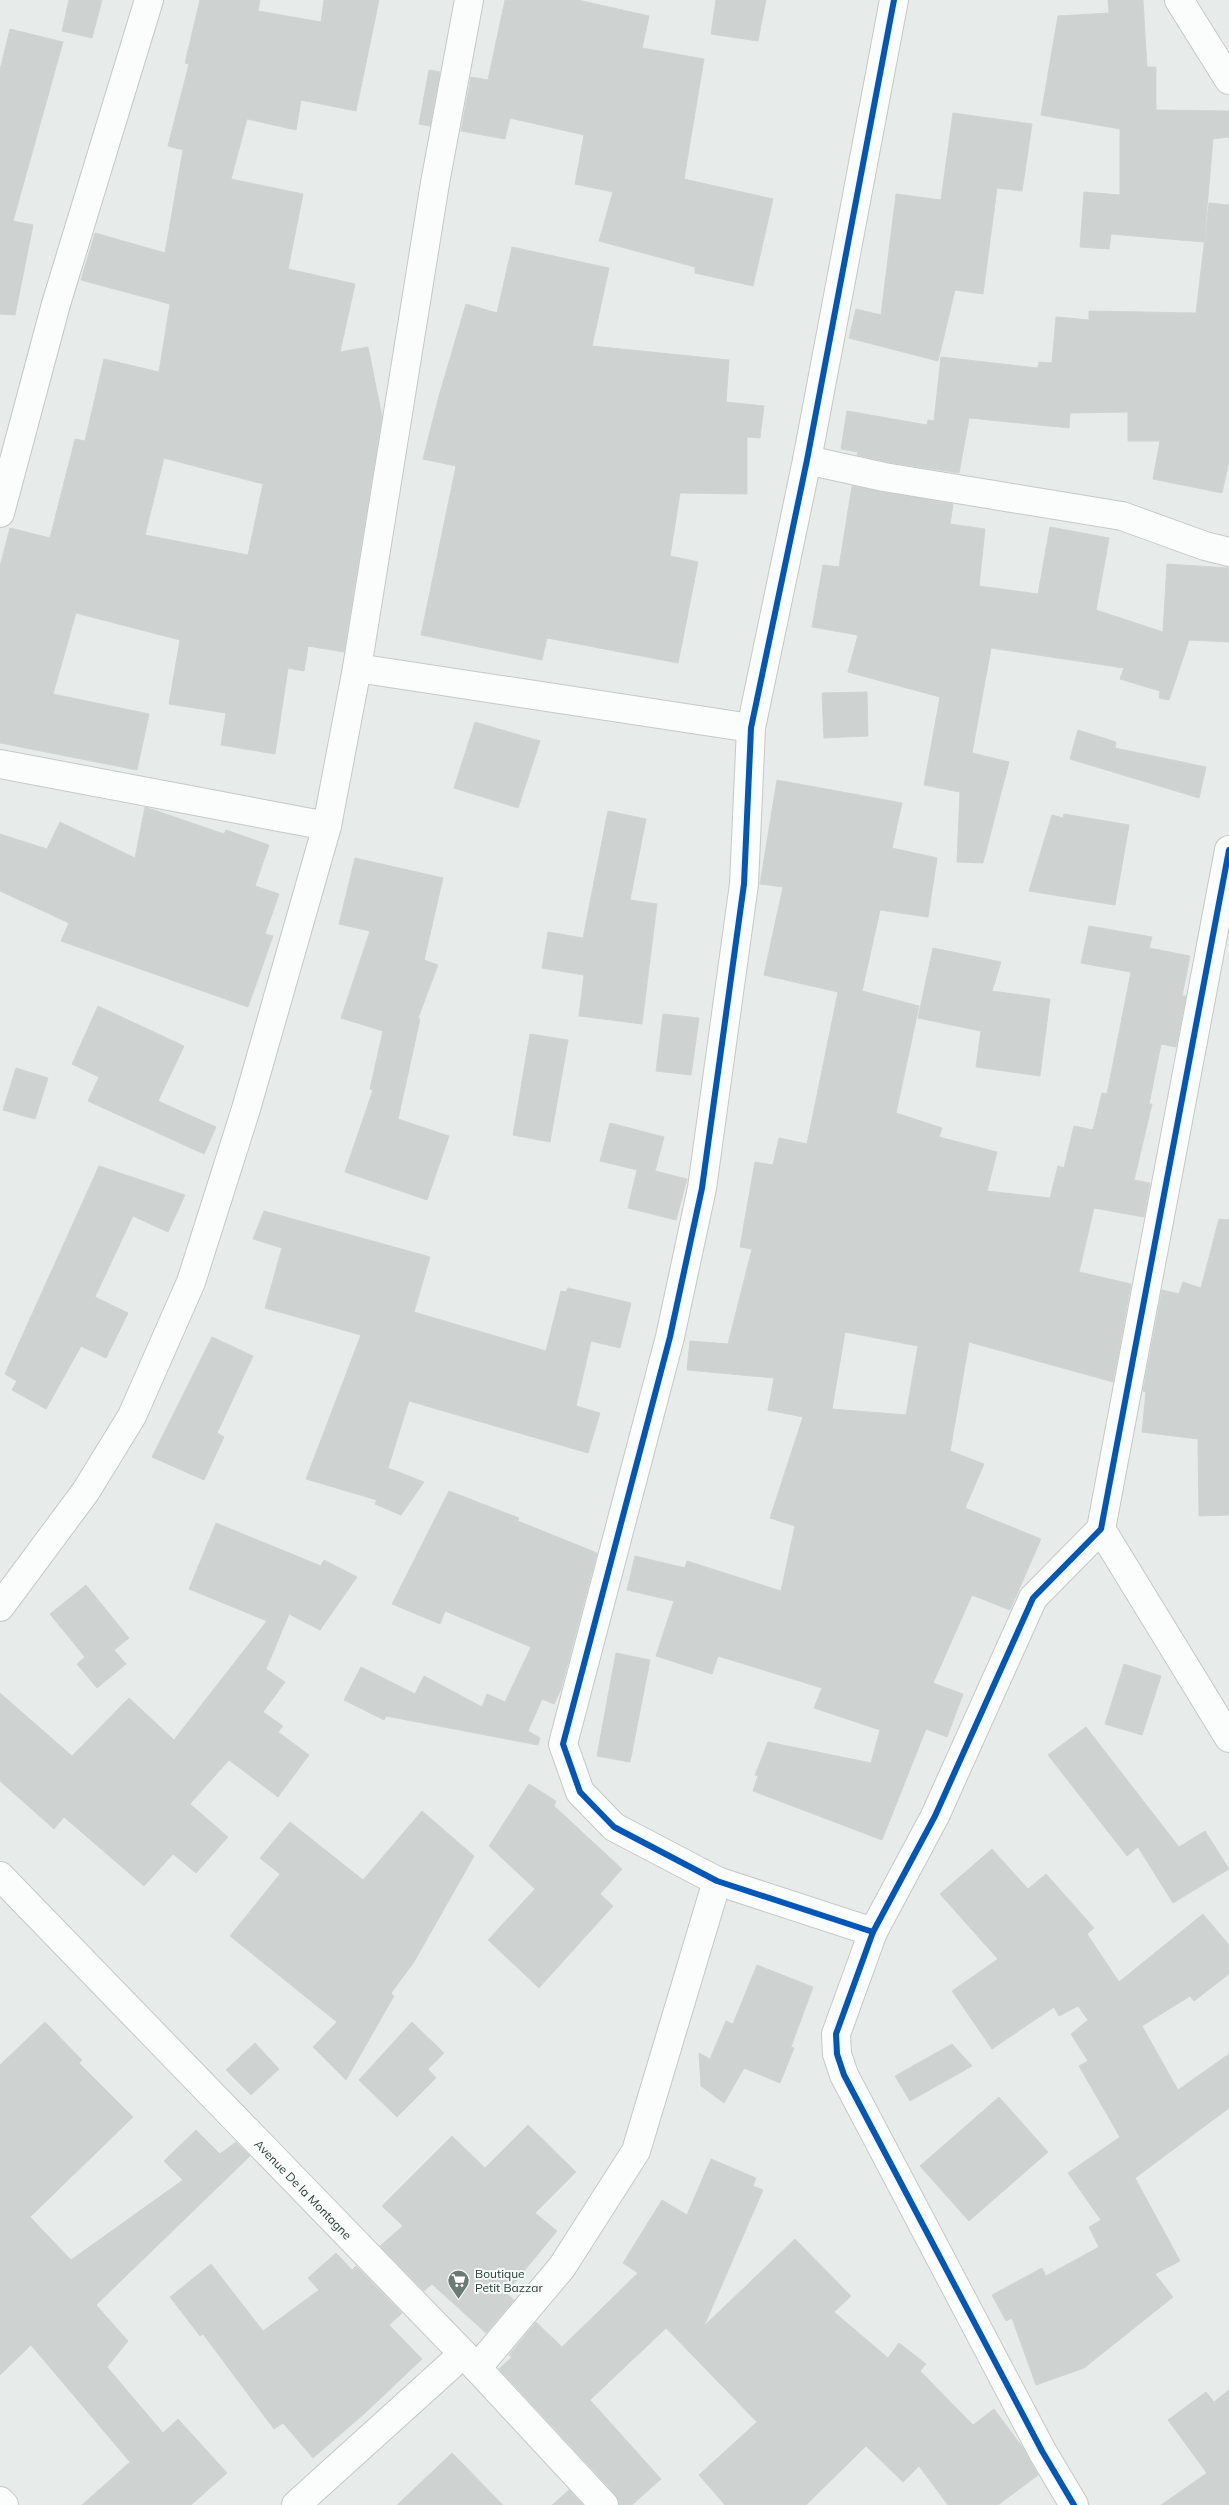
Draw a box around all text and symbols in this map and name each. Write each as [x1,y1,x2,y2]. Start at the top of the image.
street label: Avenue De la Montagne [252,2136,355,2242]
place label: Boutique Petit Bazzar [475,2266,543,2295]
supermarket icon: Boutique Petit Bazzar [447,2268,471,2299]

